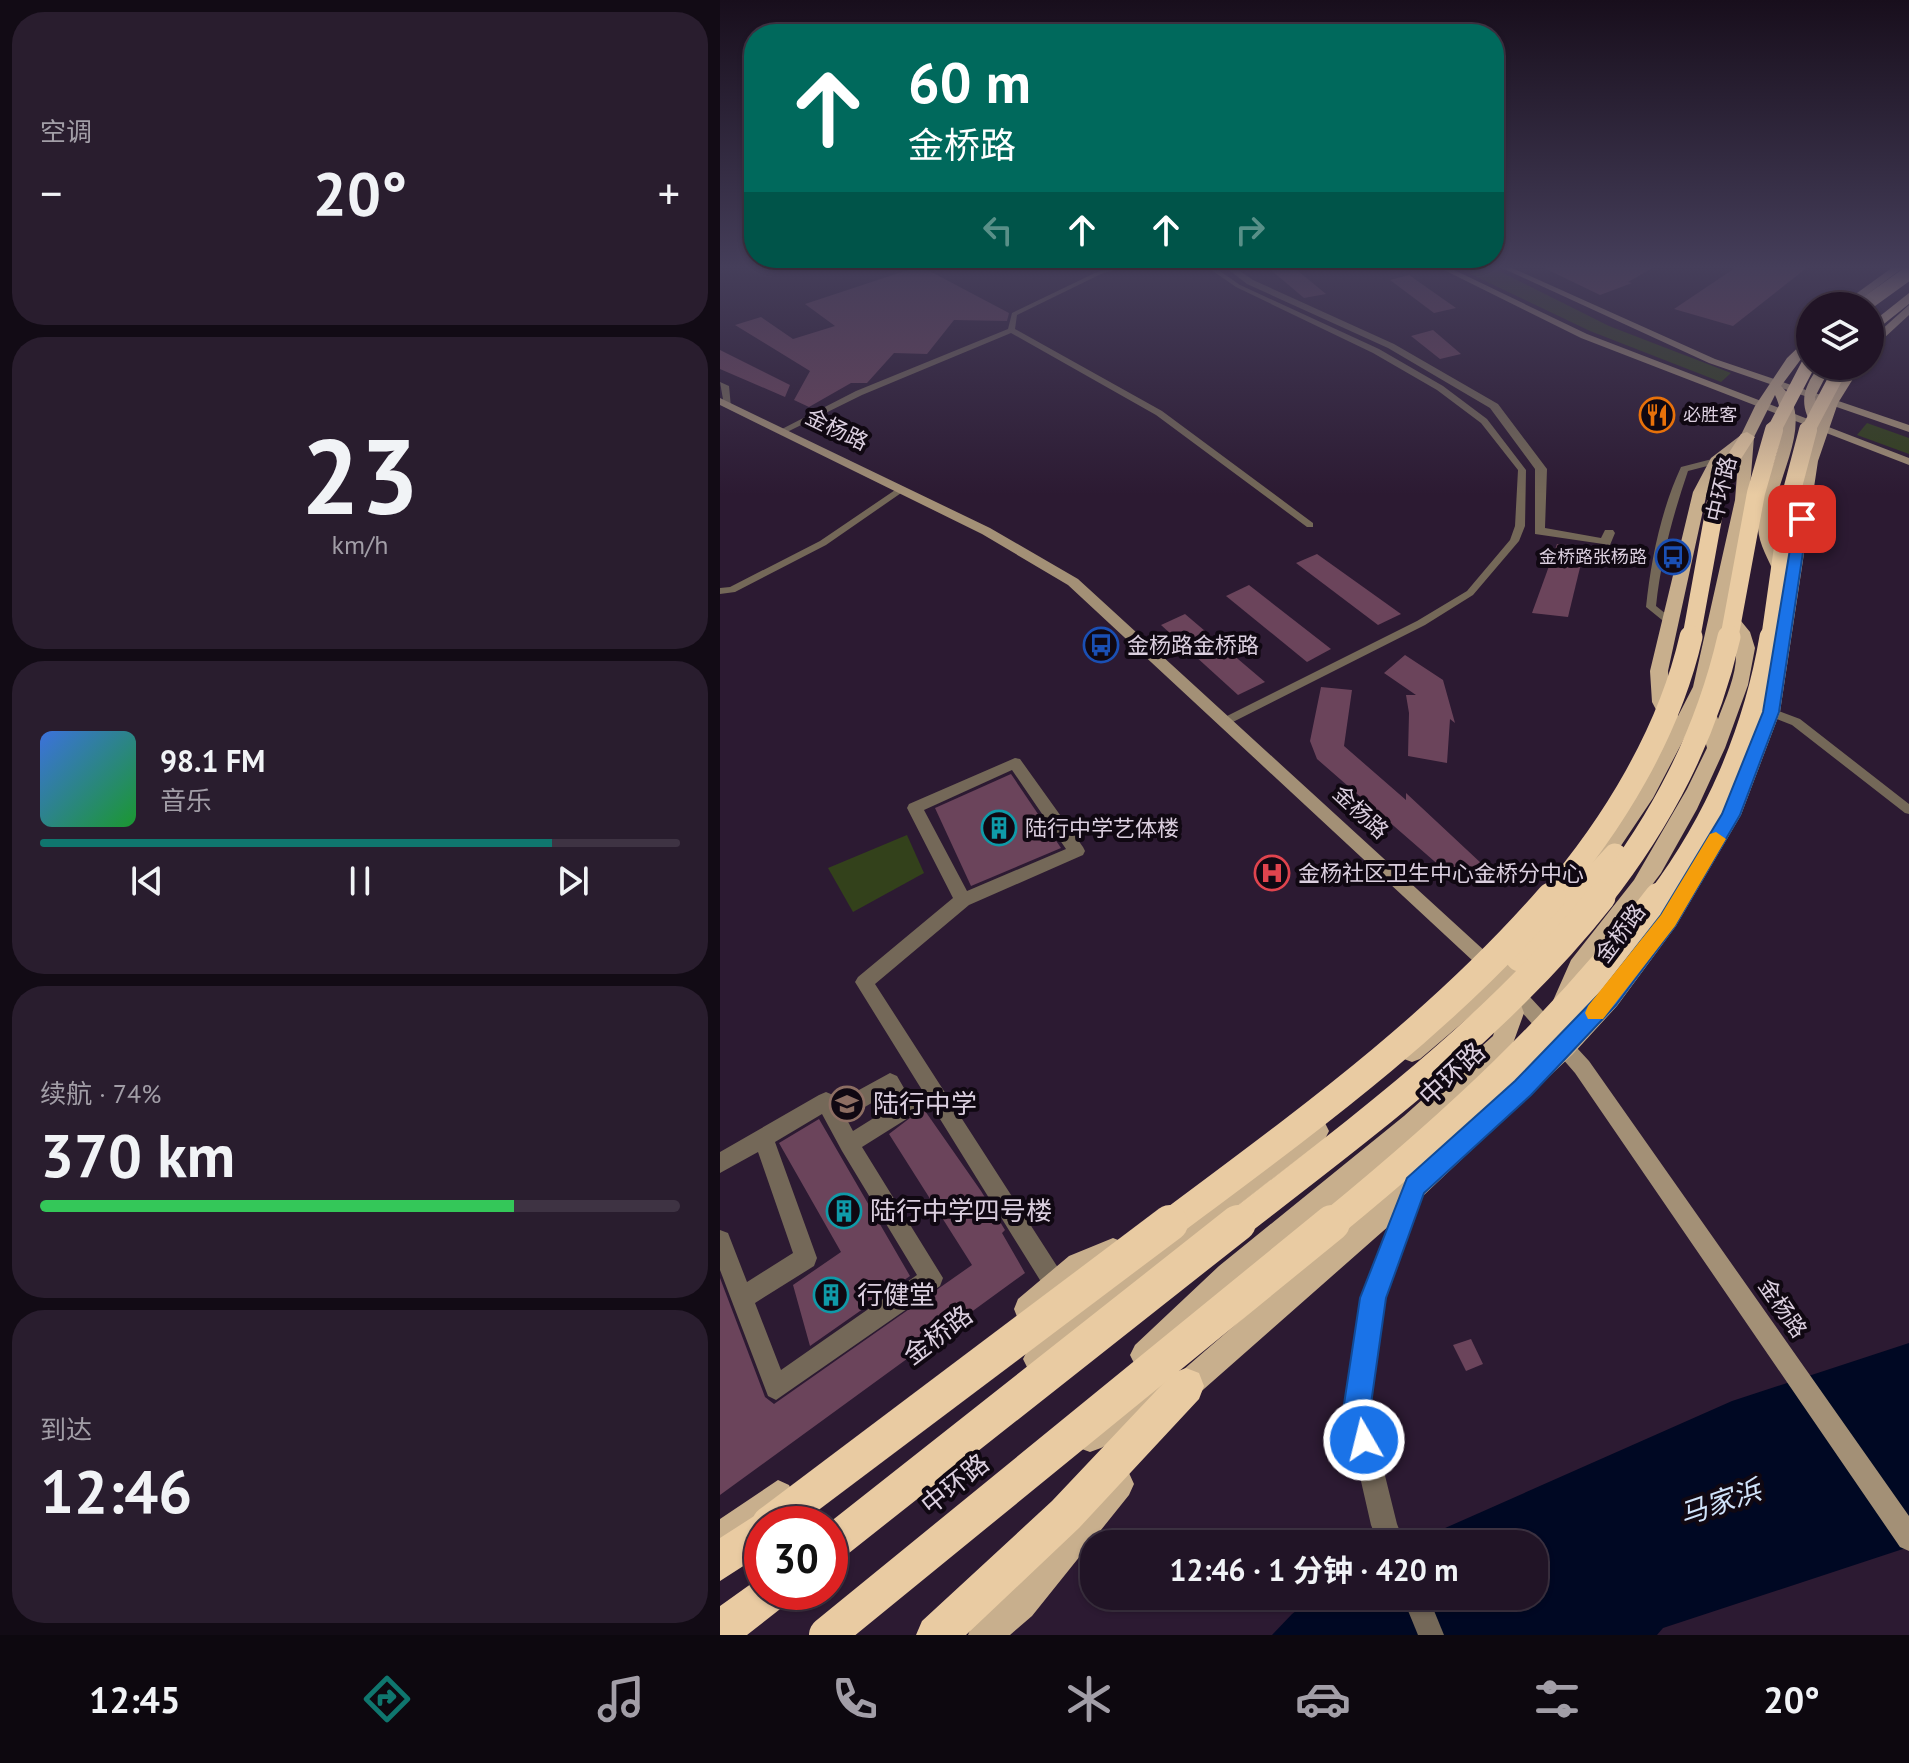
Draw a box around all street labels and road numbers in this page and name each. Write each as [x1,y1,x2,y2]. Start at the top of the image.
street label: 金杨路 [801,402,873,456]
street label: 中环路 [1700,454,1742,524]
street label: 金杨路 [1327,779,1395,845]
street label: 金桥路 [1589,898,1651,968]
street label: 中环路 [1412,1035,1491,1112]
street label: 金杨路 [1753,1273,1813,1343]
street label: 金桥路 [897,1298,979,1371]
street label: 中环路 [914,1446,995,1521]

